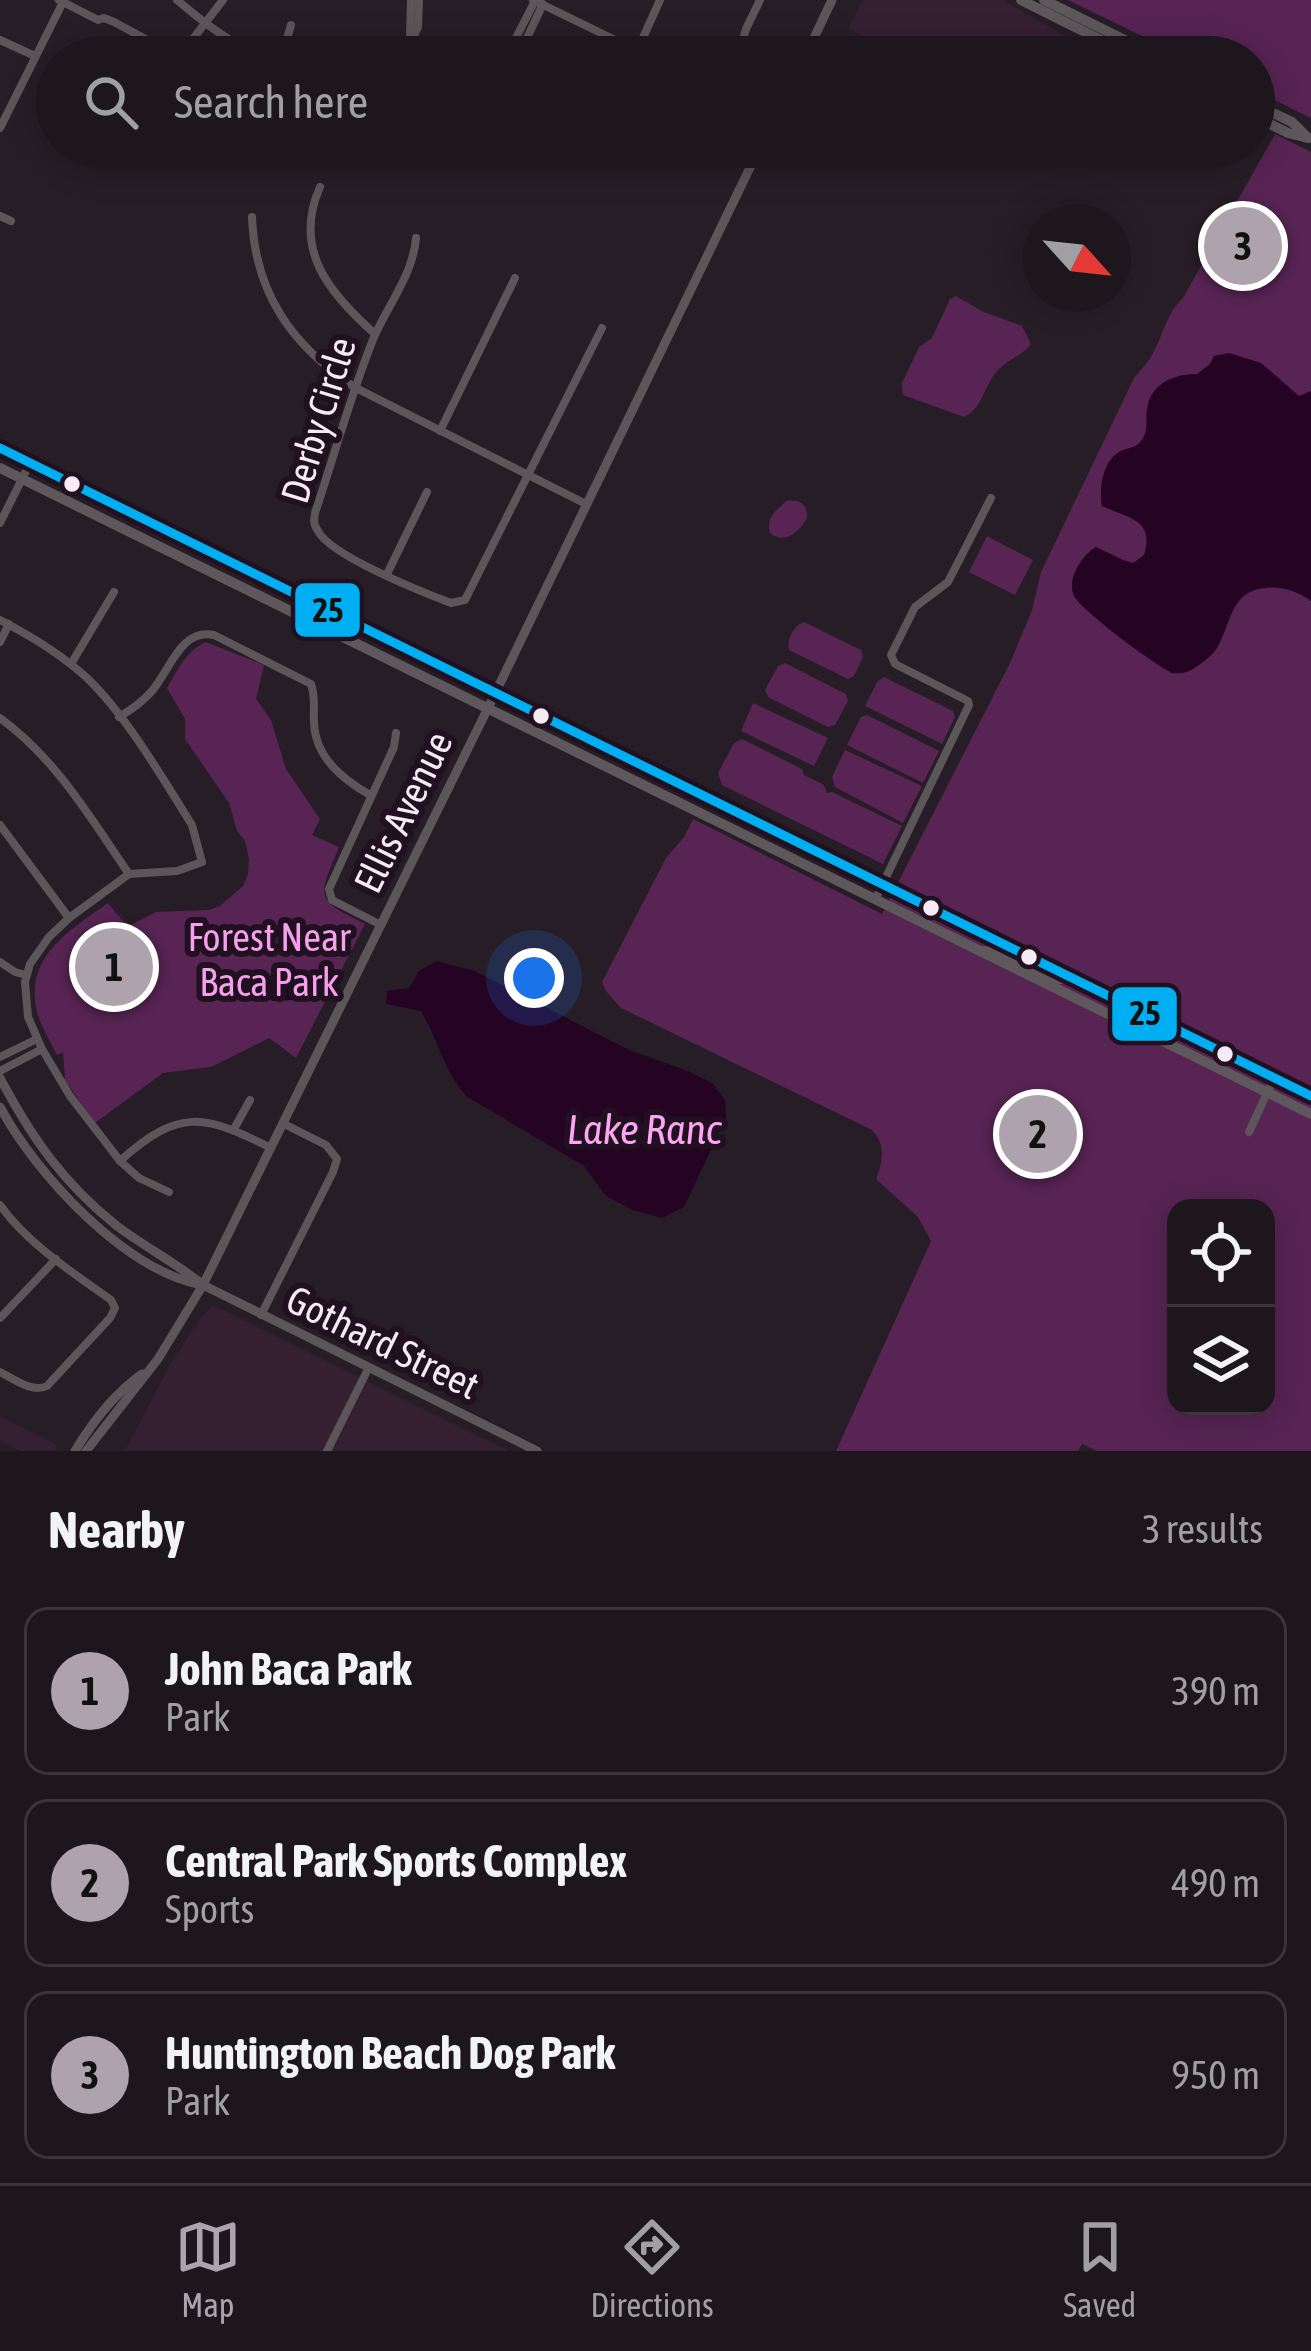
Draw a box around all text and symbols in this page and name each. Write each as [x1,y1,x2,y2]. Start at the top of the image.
search box [36,36,1275,168]
icon: search [78,69,144,135]
text: Search here [174,76,368,128]
pin: 3 [1204,201,1282,291]
north arrow [1023,204,1131,312]
street label: Derby Circle [272,332,364,508]
unlabelled marker [61,473,83,495]
line badge: 25 [293,581,362,639]
text: 25 [312,591,344,629]
unlabelled marker [530,705,552,727]
street label: Ellis Avenue [345,724,461,900]
unlabelled marker [920,897,942,919]
park label: Forest Near Baca Park [187,915,351,1004]
pin: 1 [75,922,153,1012]
unlabelled marker [1018,946,1040,968]
your location [504,948,564,1008]
line badge: 25 [1110,985,1179,1043]
text: 25 [1129,994,1161,1032]
unlabelled marker [1214,1043,1236,1065]
pin: 2 [999,1089,1077,1179]
water label: Lake Ranc [567,1105,723,1153]
map controls [1167,1199,1275,1415]
button: locate [1167,1199,1275,1307]
street label: Gothard Street [280,1277,486,1407]
button: layers [1167,1307,1275,1415]
text: Nearby [48,1500,185,1559]
text: 3 results [1142,1507,1263,1551]
text: John Baca Park [165,1643,412,1695]
text: 1 [81,1669,99,1713]
text: 390 m [1172,1669,1260,1713]
text: Park [165,1695,230,1739]
text: Central Park Sports Complex [165,1835,627,1887]
text: 2 [81,1861,99,1905]
text: 490 m [1172,1861,1260,1905]
text: Sports [165,1887,254,1931]
text: Huntington Beach Dog Park [165,2027,615,2079]
text: 3 [81,2053,99,2097]
text: 950 m [1172,2053,1260,2097]
text: Park [165,2079,230,2123]
tab: Map [175,2214,241,2324]
tab: Directions [590,2214,714,2324]
tab: Saved [1063,2214,1136,2324]

